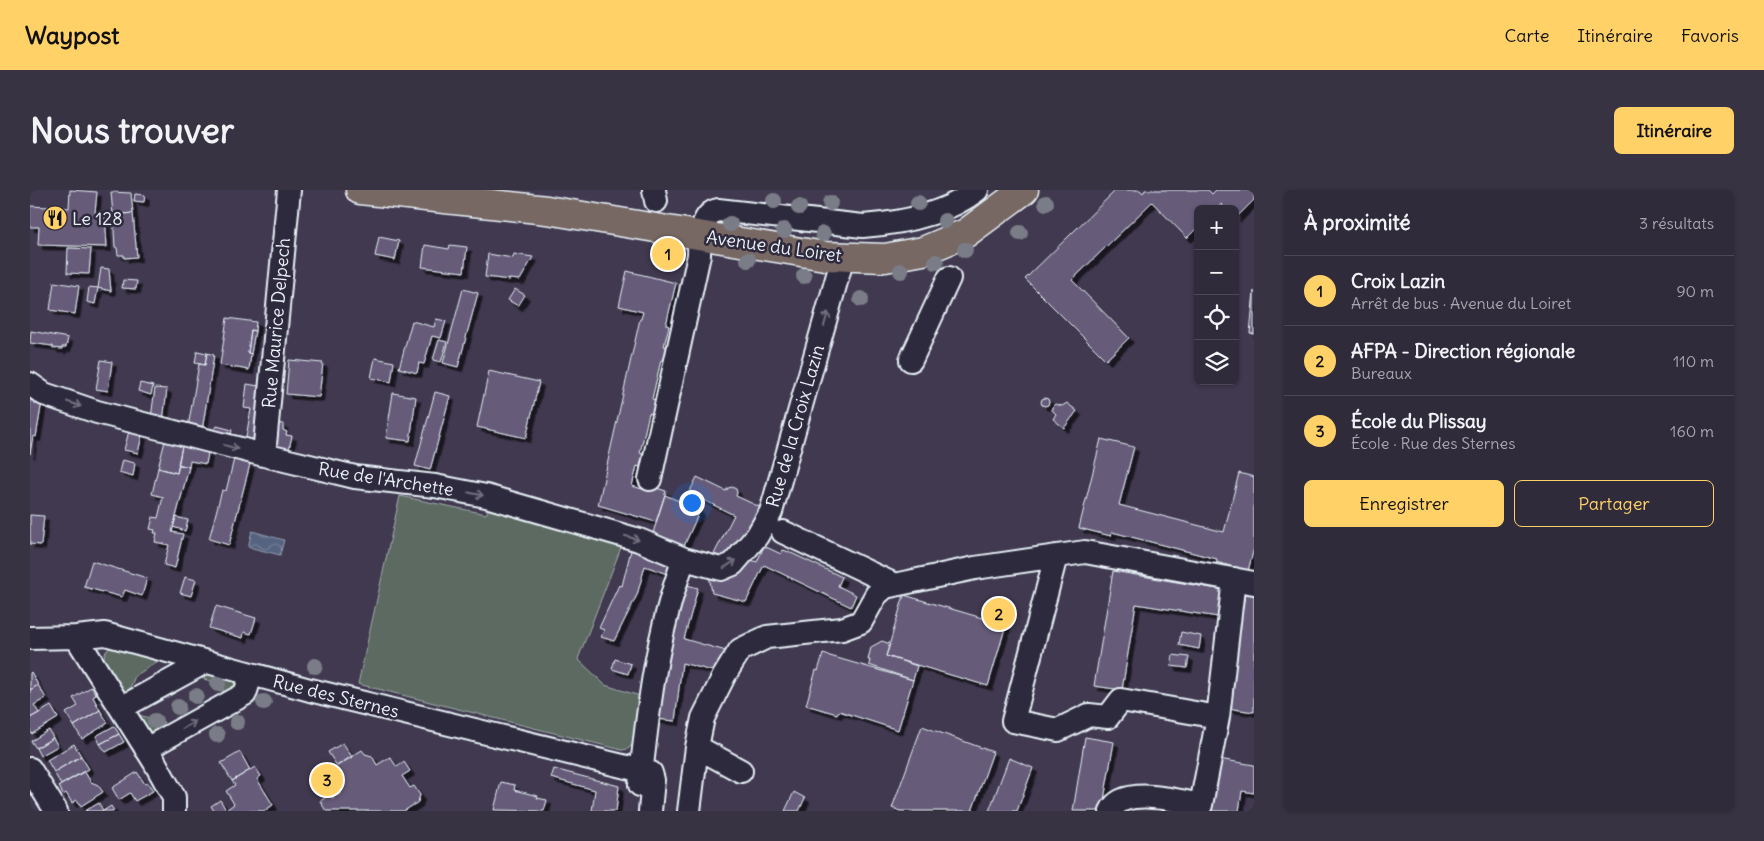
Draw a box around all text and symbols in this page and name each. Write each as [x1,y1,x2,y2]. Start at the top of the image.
text: Waypost [25,20,119,50]
text: Carte [1504,24,1549,47]
text: Itinéraire [1577,24,1653,47]
text: Favoris [1681,24,1739,47]
button: Itinéraire [1614,107,1734,154]
text: Nous trouver [30,108,234,152]
restaurant icon: Le 128 [42,205,68,231]
map controls [1194,205,1239,385]
button: + [1194,205,1239,250]
place label: Le 128 [72,207,123,230]
text: À proximité [1304,209,1411,236]
text: 3 résultats [1639,213,1714,233]
street label: Avenue du Loiret [705,225,843,267]
pin: 1 [652,235,684,273]
street label: Rue Maurice Delpech [257,237,295,409]
button: − [1194,250,1239,295]
text: Croix Lazin [1351,269,1445,293]
text: 1 [1317,281,1323,301]
text: 90 m [1676,281,1714,301]
text: Arrêt de bus · Avenue du Loiret [1351,293,1571,313]
button: locate [1194,295,1239,340]
one-way arrow [821,311,831,327]
text: AFPA - Direction régionale [1351,339,1575,363]
button: layers [1194,340,1239,385]
street label: Rue de la Croix Lazin [761,342,829,510]
text: 2 [1316,351,1324,371]
text: 110 m [1673,351,1714,371]
text: Bureaux [1351,363,1412,383]
one-way arrow [66,400,81,409]
text: École du Plissay [1351,409,1487,433]
text: 3 [1315,421,1325,441]
text: 160 m [1670,421,1714,441]
text: École · Rue des Sternes [1351,433,1515,453]
one-way arrow [222,442,238,452]
street label: Rue de l'Archette [317,457,455,501]
button: Enregistrer [1304,480,1504,527]
button: Partager [1514,480,1714,527]
one-way arrow [467,489,483,499]
your location [679,490,705,516]
one-way arrow [624,534,640,544]
one-way arrow [723,558,737,569]
pin: 2 [983,595,1015,633]
street label: Rue des Sternes [270,669,402,723]
one-way arrow [181,720,195,730]
pin: 3 [311,761,343,799]

